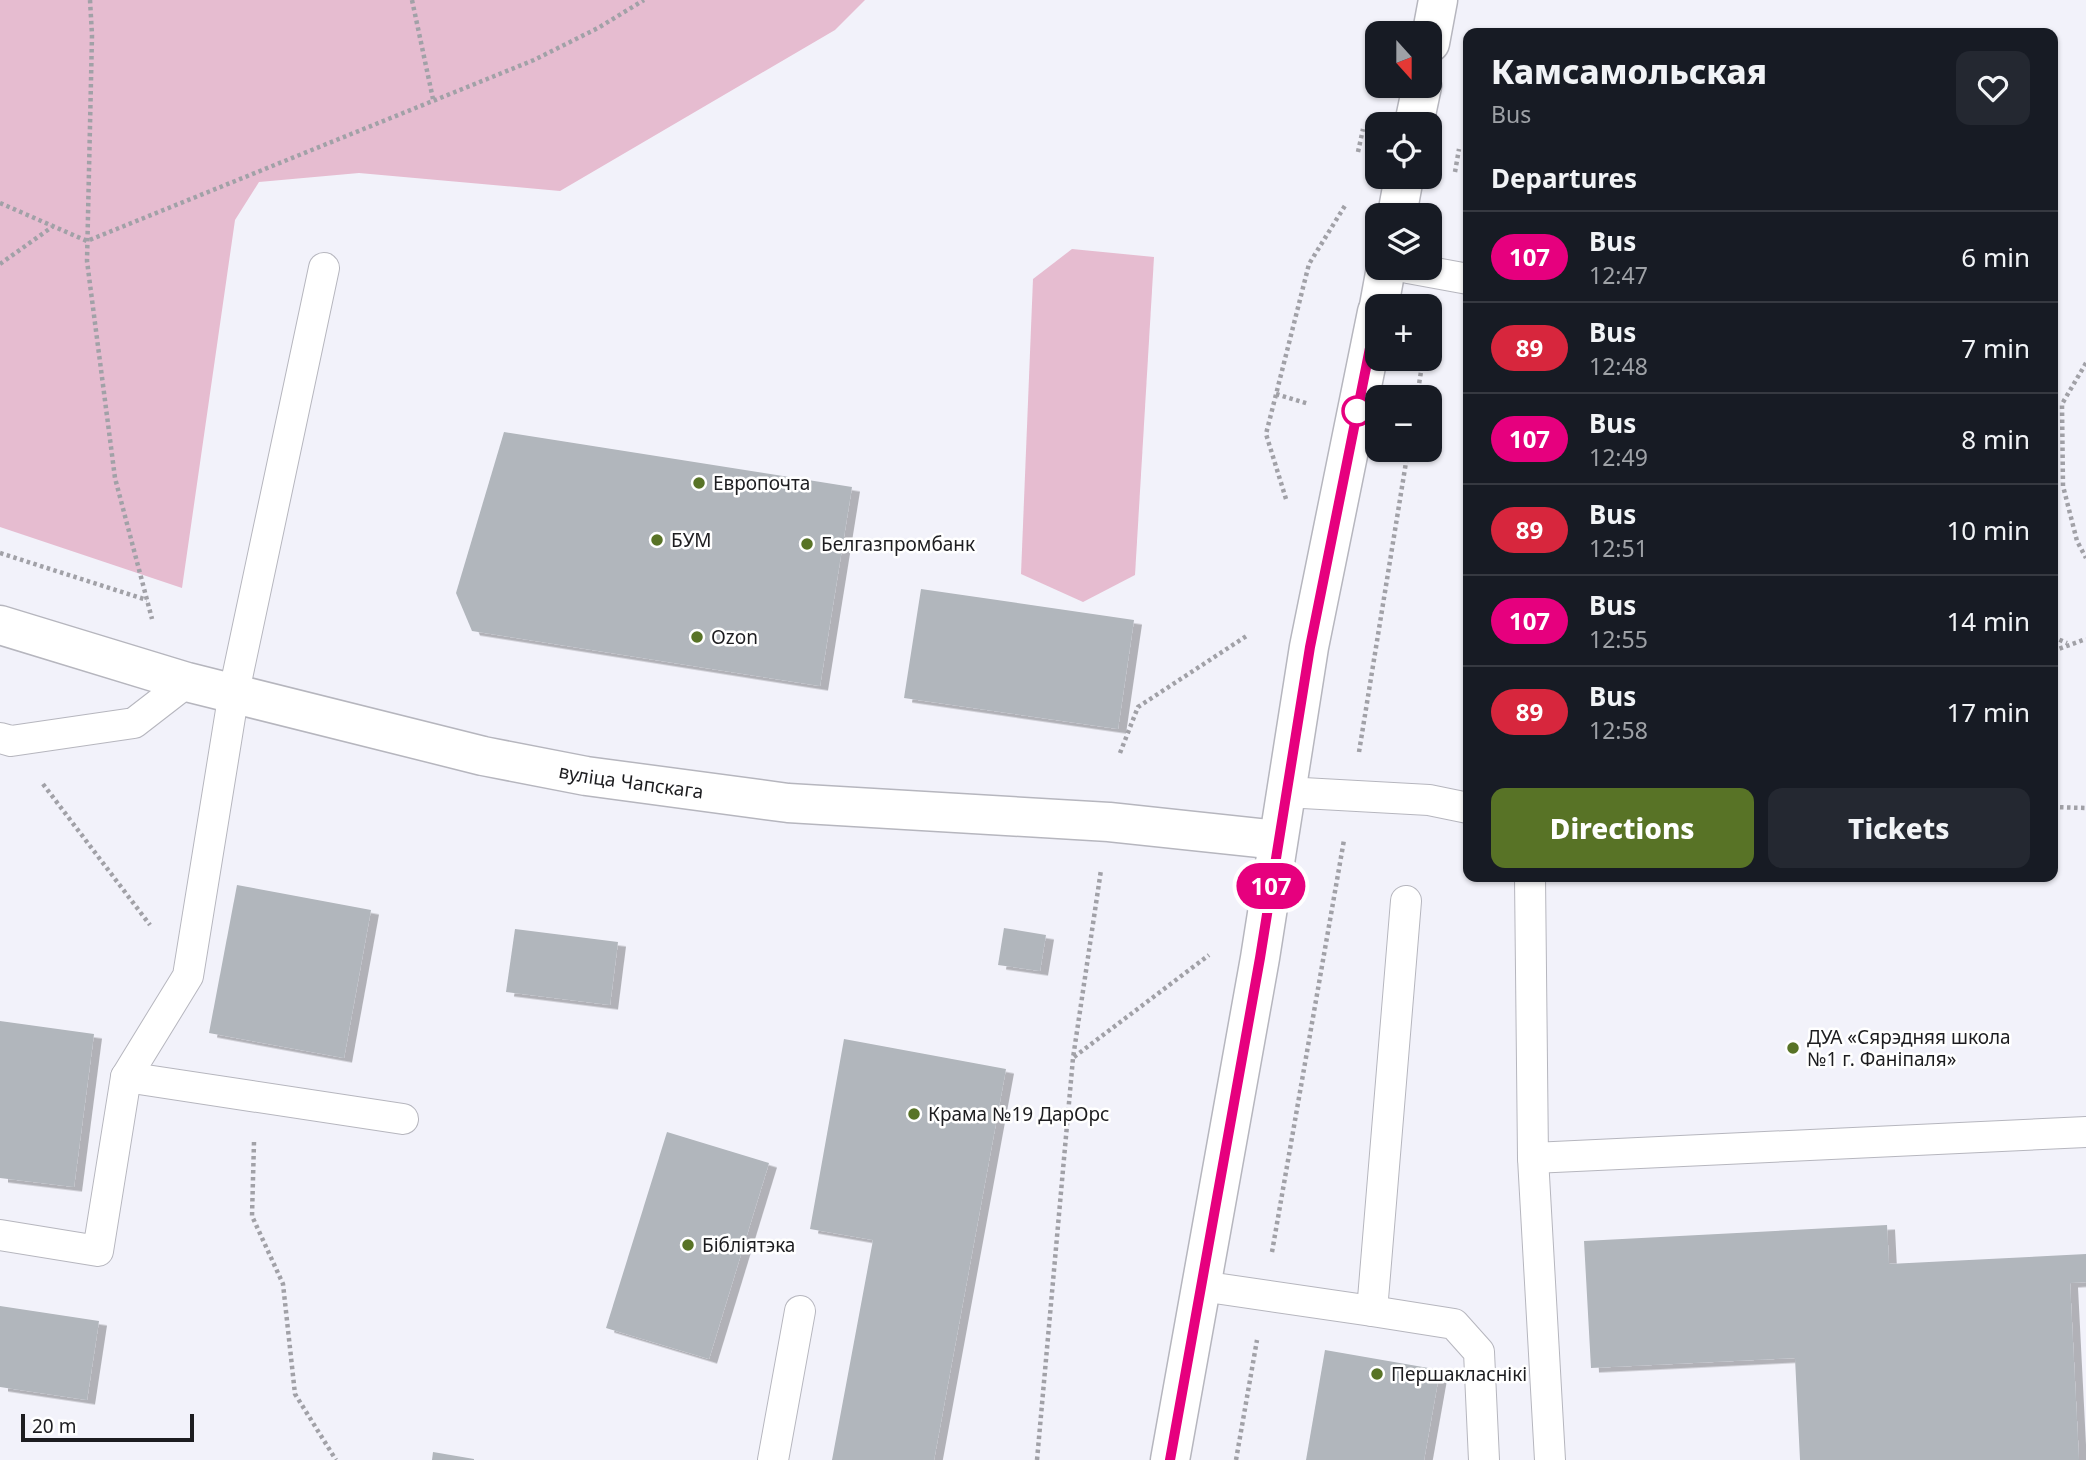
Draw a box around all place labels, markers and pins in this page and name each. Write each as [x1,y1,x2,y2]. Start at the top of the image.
unlabelled marker [1342,396,1372,426]
place label: Европочта [713,470,810,496]
marker: Европочта [691,475,707,491]
place label: БУМ [671,527,712,553]
place label: Белгазпромбанк [821,531,975,557]
marker: БУМ [649,532,665,548]
marker: Белгазпромбанк [799,536,815,552]
place label: Ozon [711,624,758,650]
marker: Ozon [689,629,705,645]
place label: ДУА «Сярэдняя школа №1 г. Фаніпаля» [1807,1024,2011,1072]
marker: ДУА «Сярэдняя школа №1 г. Фаніпаля» [1785,1040,1801,1056]
place label: Крама №19 ДарОрс [928,1101,1110,1127]
marker: Крама №19 ДарОрс [906,1106,922,1122]
place label: Бібліятэка [702,1232,795,1258]
marker: Бібліятэка [680,1237,696,1253]
place label: Першакласнікі [1391,1361,1527,1387]
marker: Першакласнікі [1369,1366,1385,1382]

